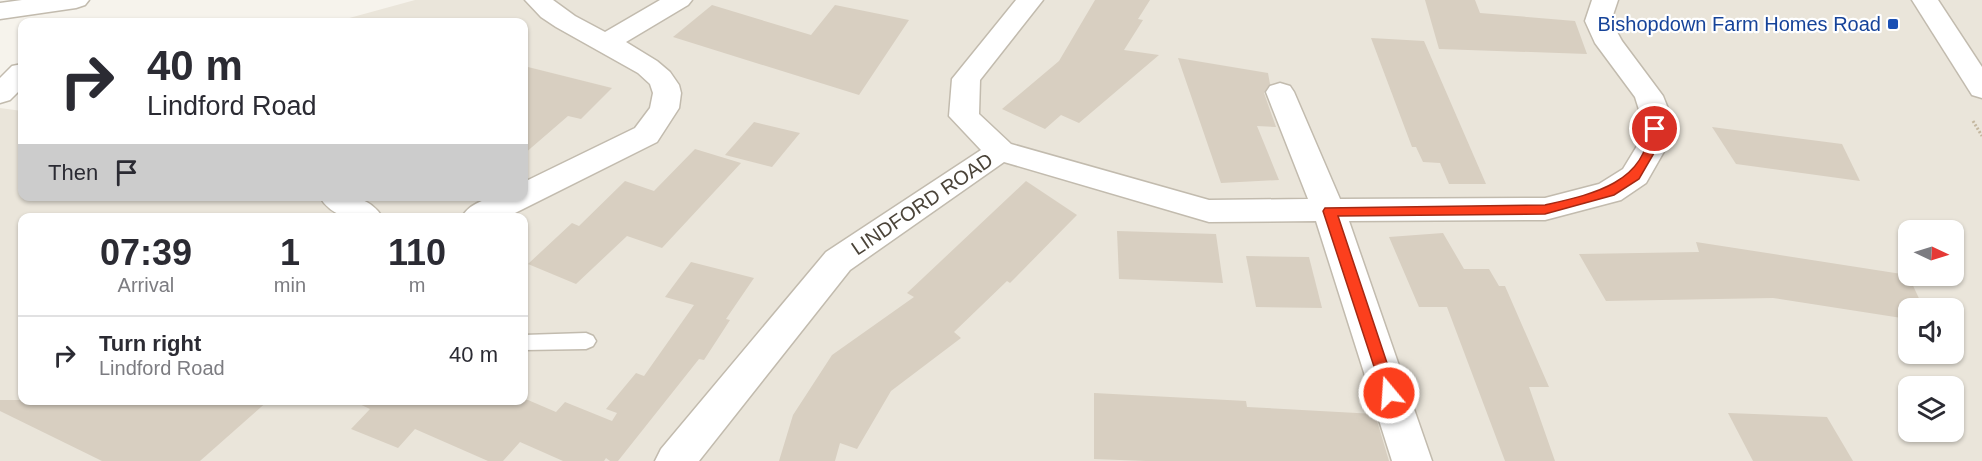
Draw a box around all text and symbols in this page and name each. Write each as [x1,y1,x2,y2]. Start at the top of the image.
place label: Bishopdown Farm Homes Road [1598,13,1881,35]
marker: Bishopdown Farm Homes Road [1886,17,1900,31]
icon: right [48,42,126,120]
text: 40 m [147,42,243,89]
text: Lindford Road [147,91,317,121]
pin [1629,103,1680,154]
icon: arrive [1638,112,1671,145]
street label: LINDFORD ROAD [847,149,997,259]
icon: arrive [110,156,143,189]
text: Then [48,160,98,185]
north arrow [1898,220,1964,286]
map controls [1898,220,1964,442]
text: 07:39 [100,232,192,273]
text: 1 [280,232,300,273]
text: 110 [388,232,446,273]
text: Arrival [118,274,174,296]
text: min [274,274,306,296]
text: m [409,274,425,296]
button: sound [1898,298,1964,364]
text: Turn right [99,331,201,356]
icon: right [48,339,81,372]
text: 40 m [449,342,498,367]
text: Lindford Road [99,357,225,379]
position arrow [1357,361,1421,425]
button: layers [1898,376,1964,442]

